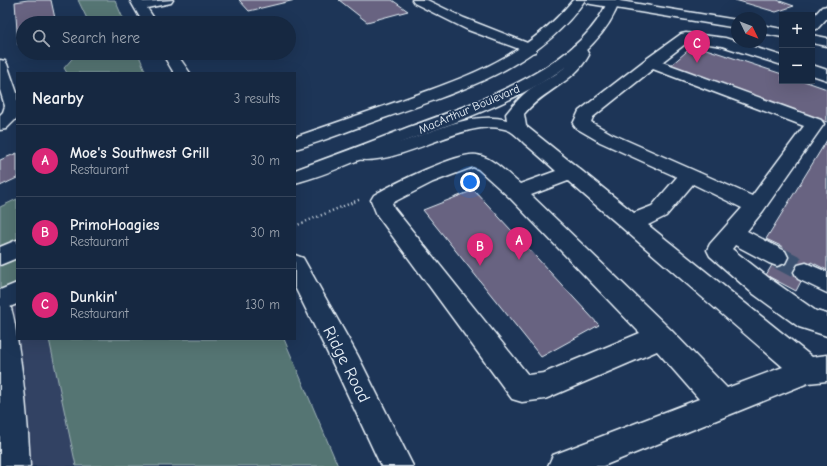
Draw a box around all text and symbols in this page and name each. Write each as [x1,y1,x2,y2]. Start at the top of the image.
north arrow [731,12,767,48]
map controls [779,12,815,84]
button: + [779,12,815,48]
search box [16,16,296,60]
icon: search [30,27,52,49]
text: Search here [62,29,140,47]
pin: C [684,30,710,63]
button: − [779,48,815,84]
street label: MacArthur Boulevard [416,81,522,137]
text: Nearby [32,89,83,108]
text: 3 results [234,91,280,106]
text: Moe's Southwest Grill [70,144,209,162]
text: A [41,153,49,168]
text: 30 m [250,153,280,168]
text: Restaurant [70,162,129,177]
your location [460,172,480,192]
text: PrimoHoagies [70,216,159,234]
text: B [41,225,49,240]
text: 30 m [250,225,280,240]
pin: A [506,227,532,260]
pin: B [467,233,493,266]
text: Restaurant [70,234,129,249]
text: Dunkin' [70,288,117,306]
text: C [41,297,49,312]
text: 130 m [245,297,280,312]
text: Restaurant [70,306,129,321]
street label: Ridge Road [319,323,374,405]

